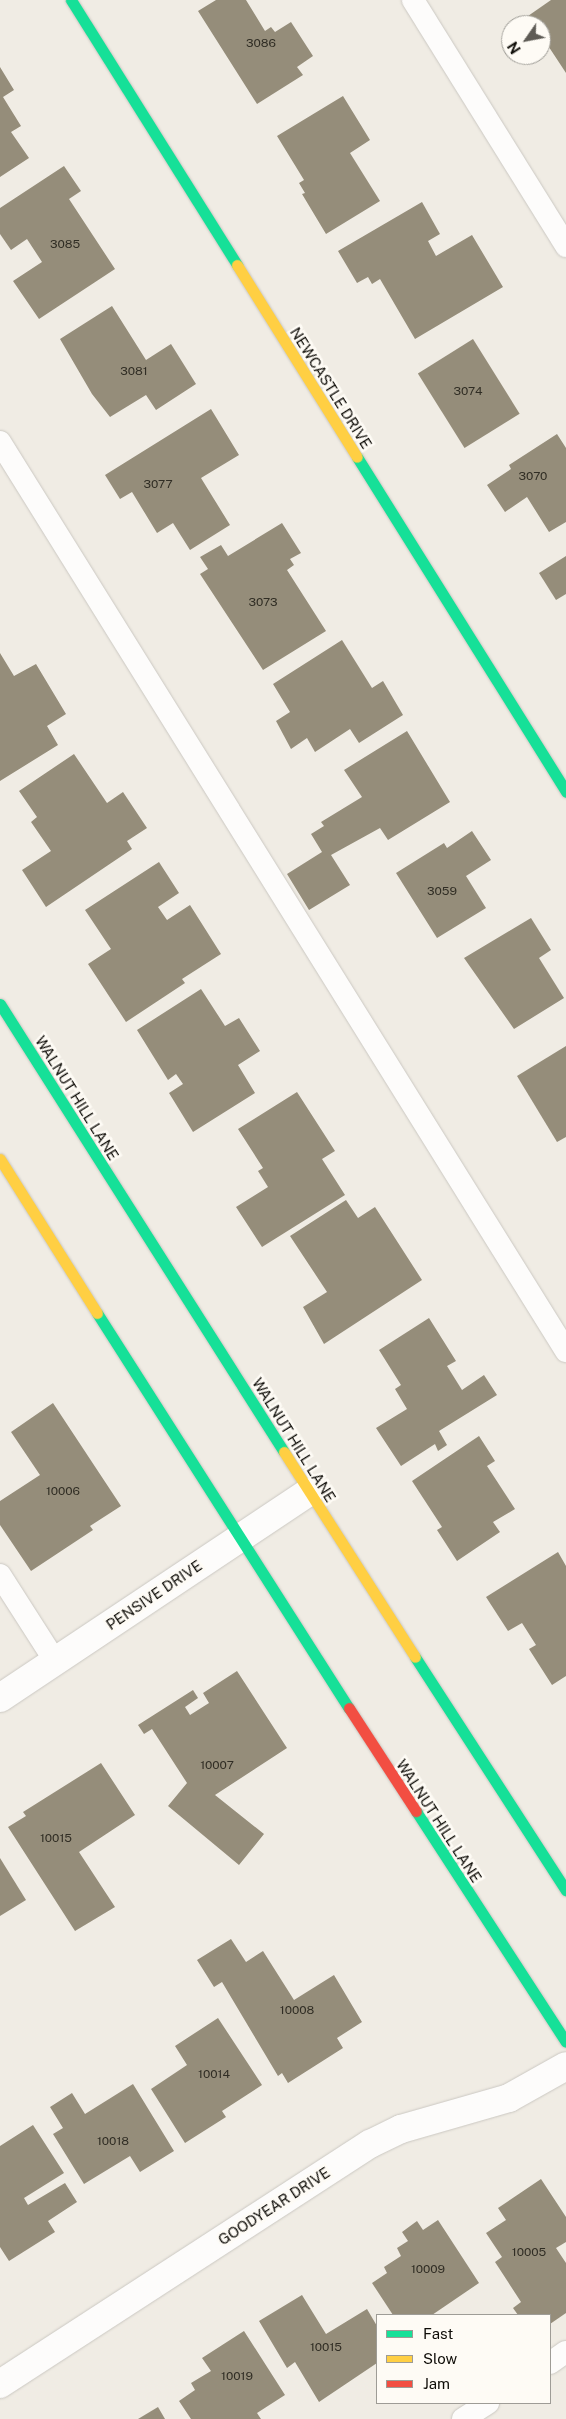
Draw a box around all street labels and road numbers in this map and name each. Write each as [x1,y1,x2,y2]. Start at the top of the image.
street label: NEWCASTLE DRIVE [286,324,376,452]
street label: WALNUT HILL LANE [31,1033,123,1163]
street label: WALNUT HILL LANE [248,1375,340,1505]
street label: PENSIVE DRIVE [103,1556,205,1634]
street label: WALNUT HILL LANE [392,1756,486,1886]
street label: GOODYEAR DRIVE [215,2163,333,2249]

